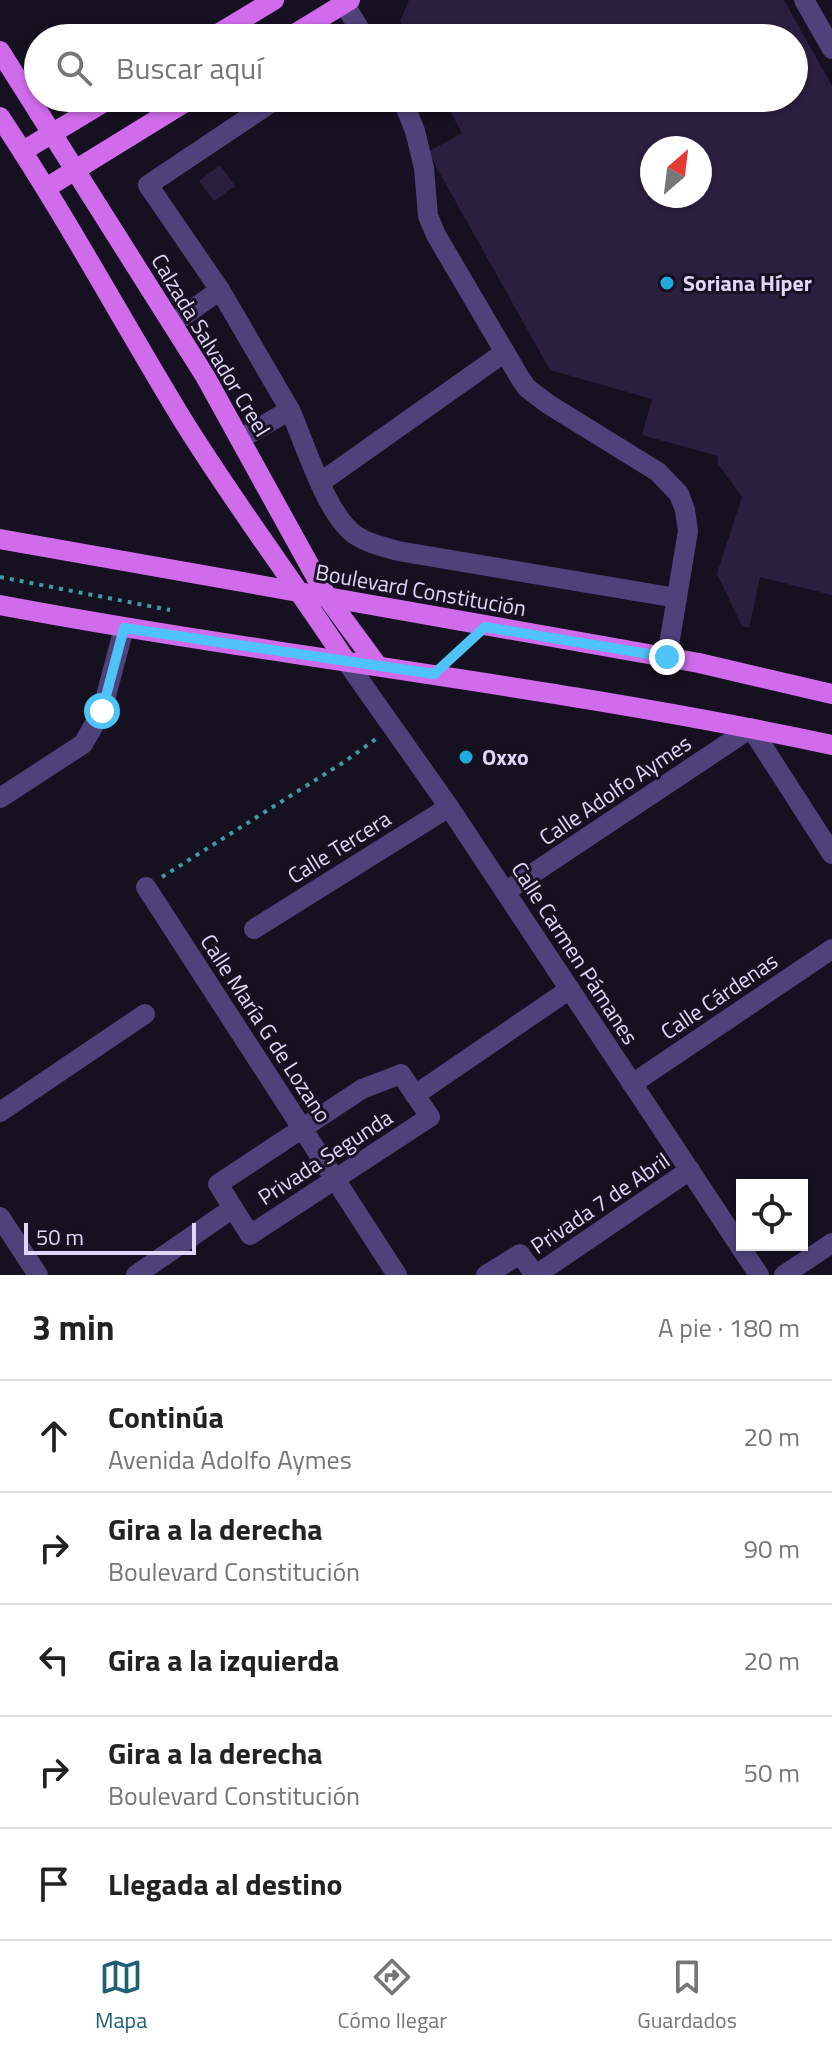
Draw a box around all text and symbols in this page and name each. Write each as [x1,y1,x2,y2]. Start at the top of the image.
search box [24,24,808,112]
text: Buscar aquí [116,45,263,91]
icon: search [52,46,96,90]
north arrow [640,136,712,208]
street label: Calzada Salvador Creel [143,247,279,443]
place label: Soriana Híper [683,266,812,300]
marker: Soriana Híper [658,274,676,292]
street label: Boulevard Constitución [313,555,529,625]
route end [649,639,685,675]
route start [84,693,120,729]
street label: Calle Adolfo Aymes [532,726,698,854]
place label: Oxxo [482,740,529,774]
marker: Oxxo [457,748,475,766]
street label: Calle Tercera [281,802,397,892]
street label: Calle Carmen Pámanes [503,855,647,1051]
street label: Calle María G de Lozano [192,927,340,1129]
street label: Calle Cárdenas [653,944,785,1048]
street label: Privada Segunda [251,1101,399,1213]
street label: Privada 7 de Abril [524,1144,676,1262]
map controls [736,1179,808,1251]
button: locate [736,1179,808,1251]
scale bar [24,1219,196,1255]
text: 50 m [36,1220,84,1254]
text: 3 min [32,1301,115,1353]
text: A pie · 180 m [658,1308,800,1347]
text: Continúa [108,1394,224,1440]
icon: ahead [32,1414,76,1458]
text: 20 m [743,1417,800,1456]
text: Avenida Adolfo Aymes [108,1440,352,1479]
text: Gira a la derecha [108,1506,323,1552]
icon: right [32,1526,76,1570]
text: 90 m [743,1529,800,1568]
text: Boulevard Constitución [108,1552,360,1591]
text: Gira a la izquierda [108,1637,339,1683]
icon: left [32,1638,76,1682]
text: 20 m [743,1641,800,1680]
text: Gira a la derecha [108,1730,323,1776]
icon: right [32,1750,76,1794]
text: 50 m [743,1753,800,1792]
text: Boulevard Constitución [108,1776,360,1815]
text: Llegada al destino [108,1861,342,1907]
icon: arrive [32,1862,76,1906]
tab: Mapa [95,1955,147,2037]
tab: Cómo llegar [337,1955,447,2037]
tab: Guardados [637,1955,737,2037]

